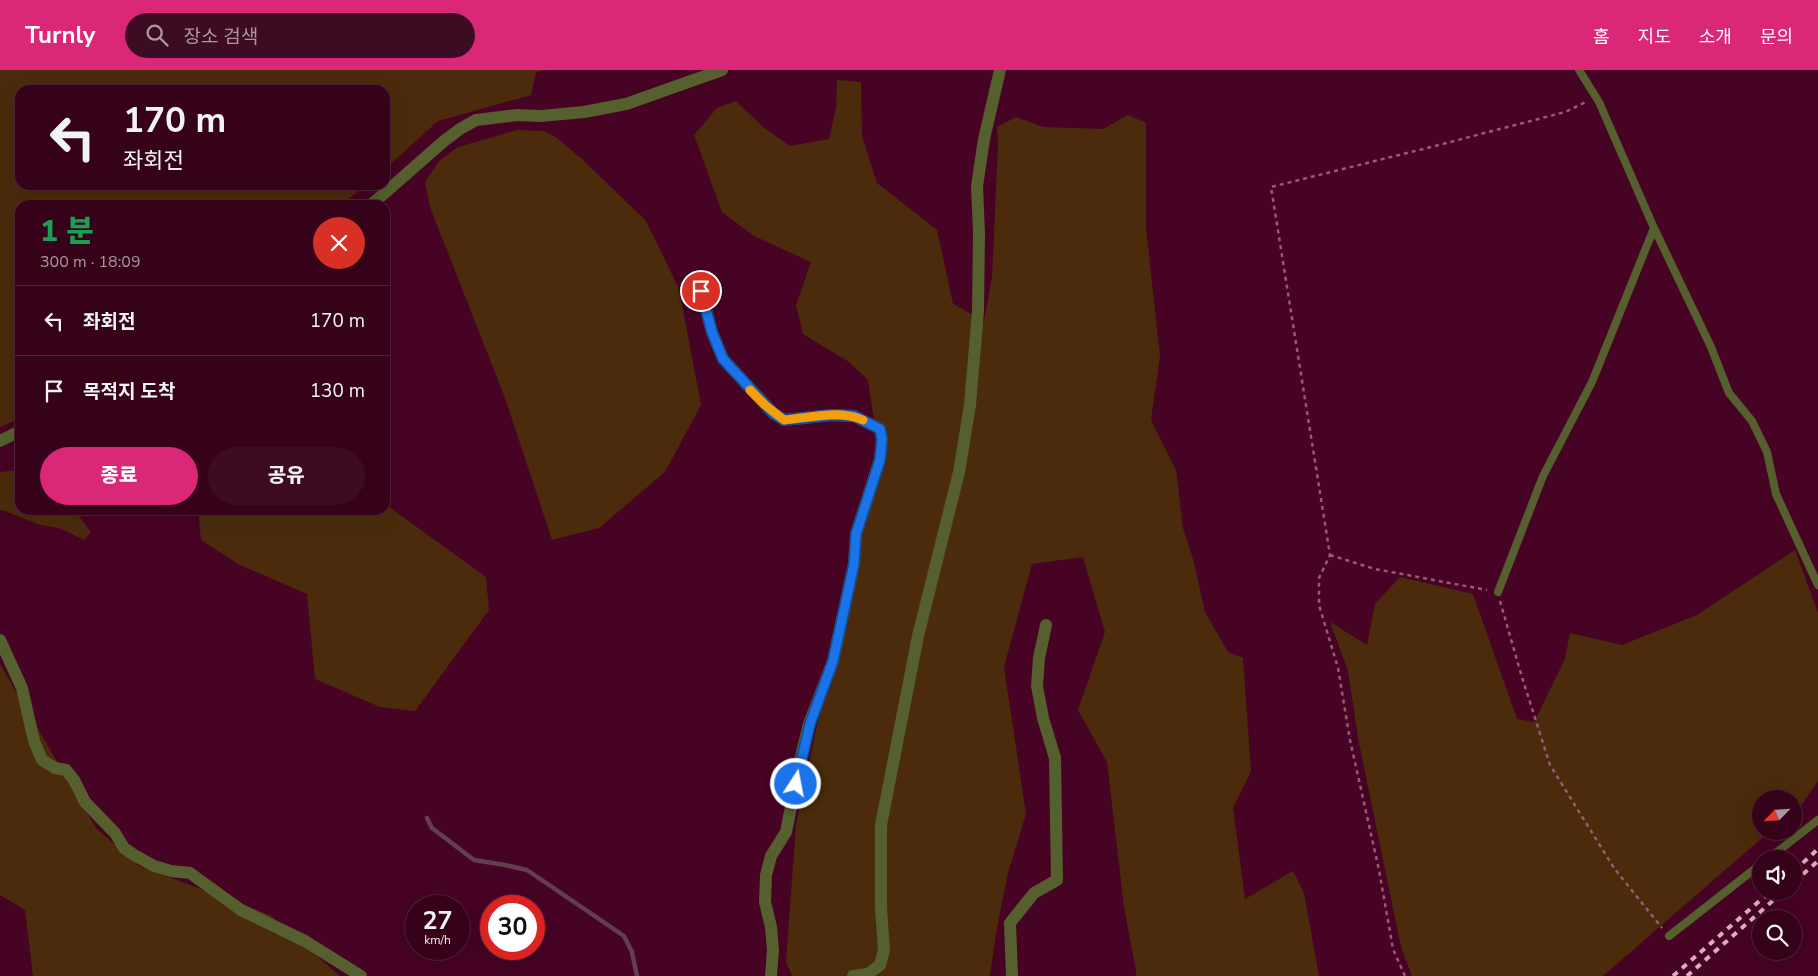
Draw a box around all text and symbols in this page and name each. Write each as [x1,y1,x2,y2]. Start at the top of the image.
search box [125,13,475,58]
text: Turnly [25,19,95,51]
icon: search [143,21,171,49]
text: 장소 검색 [183,24,258,50]
text: 홈 [1593,25,1610,49]
text: 지도 [1638,25,1671,49]
text: 소개 [1699,25,1732,49]
text: 문의 [1760,25,1793,49]
text: 170 m [123,97,226,144]
icon: left [40,105,105,170]
text: 좌회전 [123,146,184,176]
text: 1 분 [40,211,94,252]
button: close [313,217,365,269]
text: 300 m · 18:09 [40,251,141,273]
pin [680,270,722,312]
icon: arrive [687,277,715,305]
icon: left [40,307,68,335]
text: 170 m [310,308,365,334]
text: 좌회전 [83,309,135,335]
icon: arrive [40,377,68,405]
text: 130 m [310,378,365,404]
text: 목적지 도착 [83,379,176,405]
button: 종료 [40,447,198,505]
button: 공유 [208,447,365,505]
position arrow [769,757,821,809]
north arrow [1752,790,1802,840]
map controls [1752,790,1802,960]
button: sound [1752,850,1802,900]
speed limit sign: 30 [480,895,545,960]
text: 27 [422,904,453,938]
button: search [1752,910,1802,960]
text: km/h [424,932,451,948]

